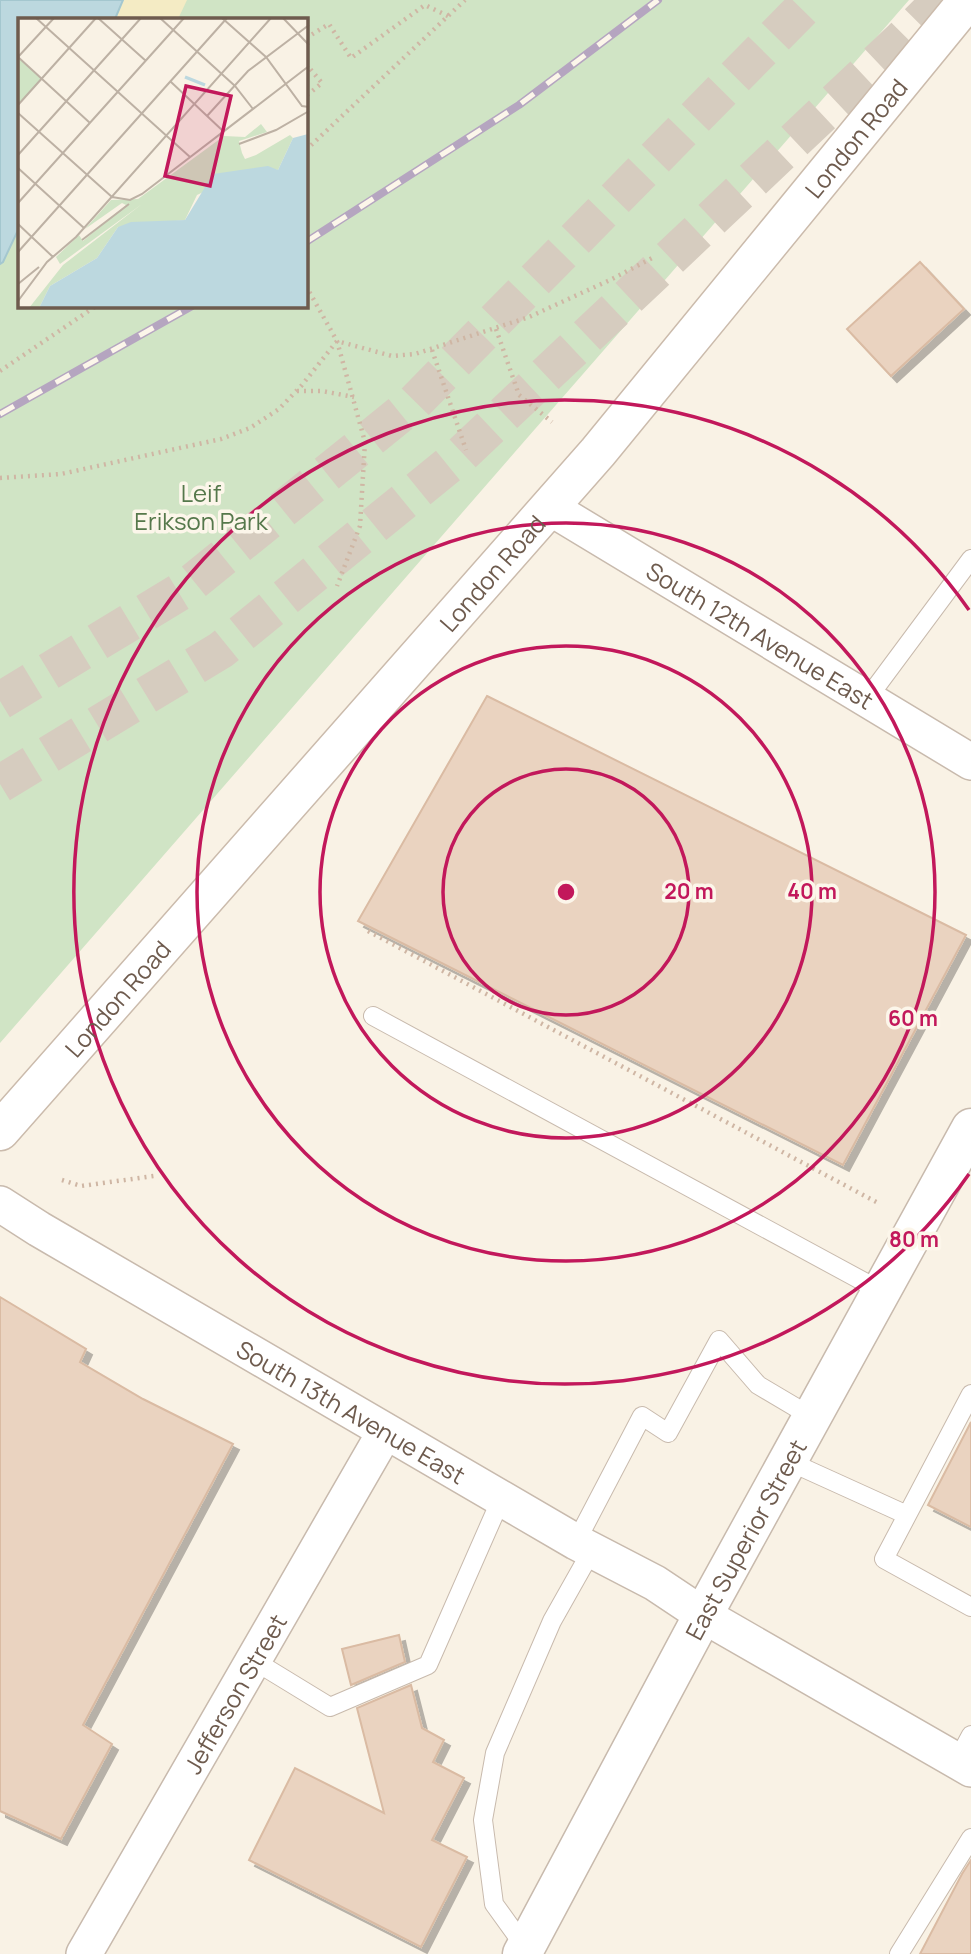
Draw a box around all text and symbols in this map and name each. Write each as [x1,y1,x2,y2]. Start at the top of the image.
inset map [18,18,308,308]
street label: London Road [797,71,914,204]
park label: Leif Erikson Park [134,476,269,537]
street label: London Road [431,507,552,638]
street label: South 12th Avenue East [641,553,880,716]
text: 20 m [664,877,714,905]
text: 40 m [787,877,837,905]
centre of rings [554,880,578,904]
street label: London Road [57,933,177,1064]
text: 60 m [888,1004,938,1032]
text: 80 m [889,1225,939,1253]
street label: South 13th Avenue East [231,1332,472,1491]
street label: East Superior Street [677,1433,813,1645]
street label: Jefferson Street [175,1607,293,1779]

